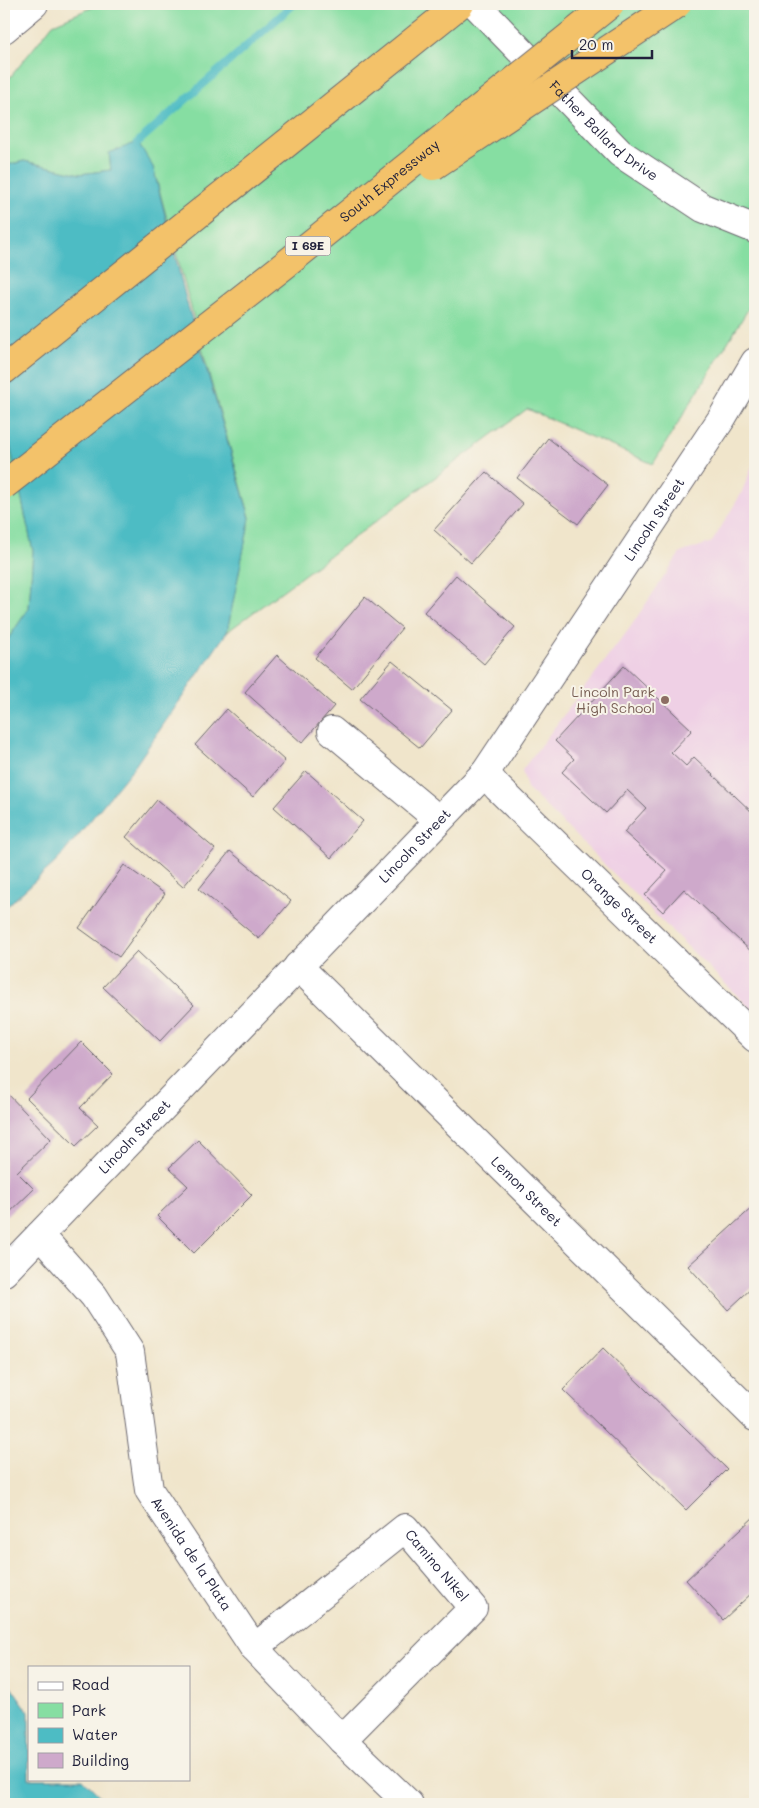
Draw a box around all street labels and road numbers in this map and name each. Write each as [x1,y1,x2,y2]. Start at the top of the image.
street label: Father Ballard Drive [545,76,662,185]
street label: South Expressway [335,135,443,226]
road number: I 69E [286,237,330,256]
street label: Lincoln Street [619,474,689,564]
street label: Lincoln Street [374,804,455,887]
street label: Orange Street [577,864,662,947]
street label: Lincoln Street [94,1095,174,1178]
street label: Lemon Street [487,1152,566,1230]
street label: Avenida de la Plata [147,1493,237,1614]
street label: Camino Nikel [401,1525,473,1605]

